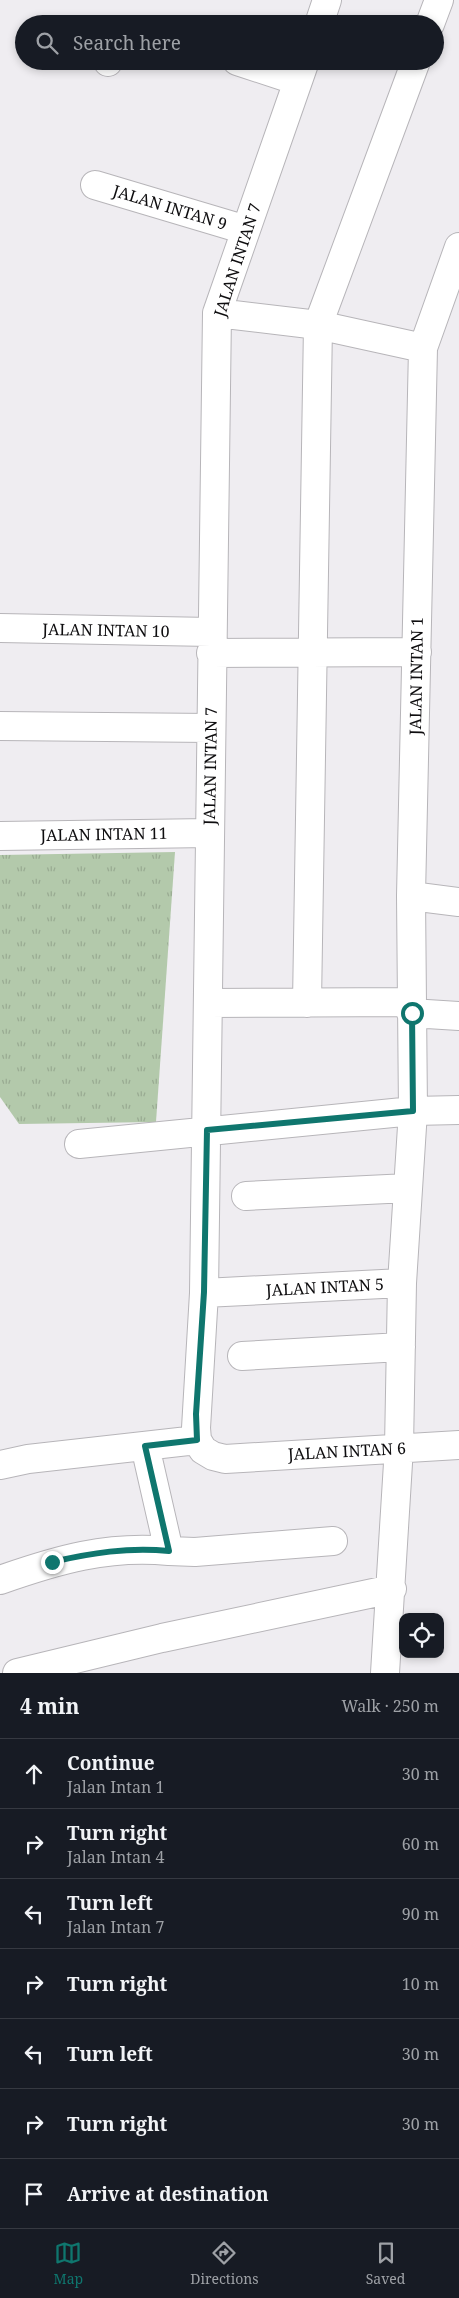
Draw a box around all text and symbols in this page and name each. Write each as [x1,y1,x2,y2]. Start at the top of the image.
search box [15,15,444,70]
icon: search [33,29,61,57]
text: Search here [73,30,181,56]
street label: JALAN INTAN 9 [109,179,230,235]
street label: JALAN INTAN 7 [208,200,266,321]
street label: JALAN INTAN 1 [404,617,428,736]
street label: JALAN INTAN 10 [41,618,170,642]
street label: JALAN INTAN 7 [198,707,222,826]
street label: JALAN INTAN 11 [39,822,168,846]
route start [401,1002,424,1025]
street label: JALAN INTAN 5 [264,1273,385,1301]
street label: JALAN INTAN 6 [286,1437,407,1465]
route end [41,1551,64,1574]
map controls [399,1613,444,1658]
button: locate [399,1613,444,1658]
text: 4 min [20,1692,79,1720]
text: Walk · 250 m [342,1695,439,1717]
text: Continue [67,1750,155,1776]
icon: ahead [20,1760,48,1788]
text: 30 m [402,1763,439,1785]
text: Jalan Intan 1 [67,1776,164,1798]
text: Turn right [67,1820,167,1846]
icon: right [20,1830,48,1858]
text: 60 m [402,1833,439,1855]
text: Jalan Intan 4 [67,1846,164,1868]
text: Turn left [67,1890,153,1916]
icon: left [20,1900,48,1928]
text: 90 m [402,1903,439,1925]
text: Jalan Intan 7 [67,1916,164,1938]
icon: right [20,1970,48,1998]
text: Turn right [67,1971,167,1997]
text: 10 m [402,1973,439,1995]
icon: left [20,2040,48,2068]
text: Turn left [67,2041,153,2067]
text: 30 m [402,2043,439,2065]
icon: right [20,2110,48,2138]
text: Turn right [67,2111,167,2137]
text: 30 m [402,2113,439,2135]
icon: arrive [20,2180,48,2208]
text: Arrive at destination [67,2181,269,2207]
tab: Map [54,2239,83,2288]
tab: Directions [190,2239,259,2288]
tab: Saved [366,2239,405,2288]

